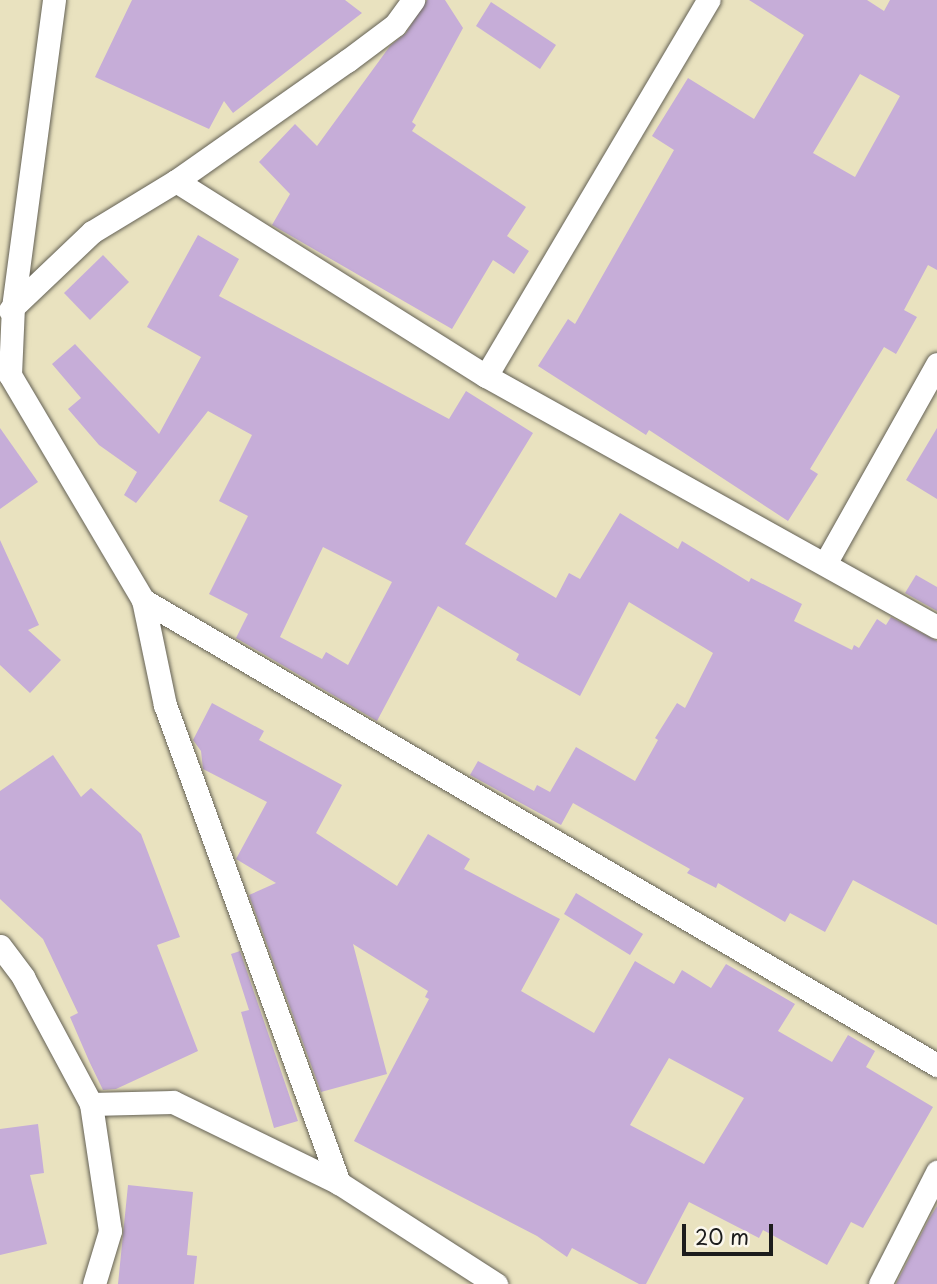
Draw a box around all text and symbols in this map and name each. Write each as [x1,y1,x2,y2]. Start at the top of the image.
scale bar [685,1210,776,1254]
text: 20 m [695,1220,749,1252]

